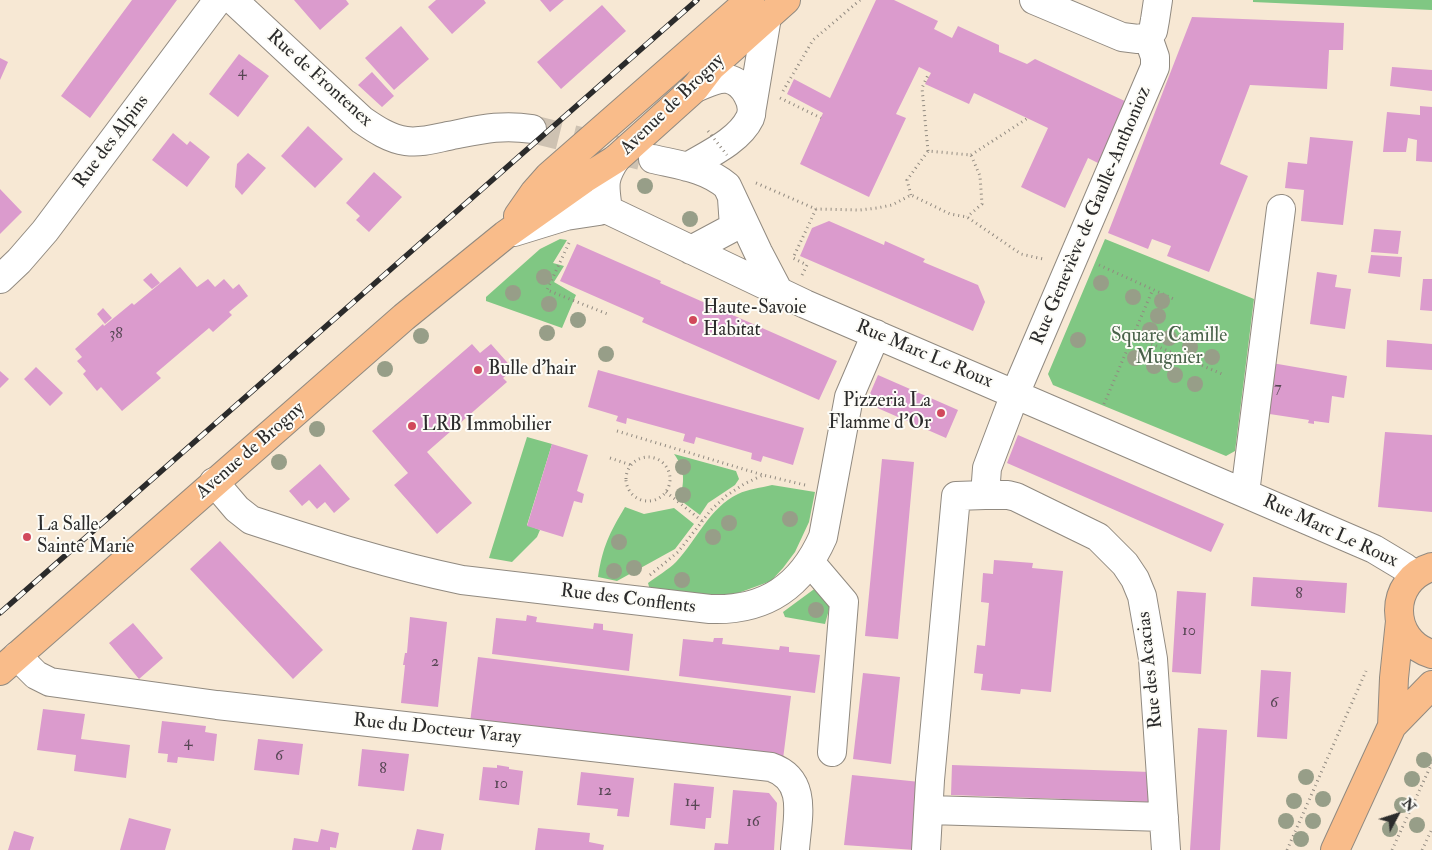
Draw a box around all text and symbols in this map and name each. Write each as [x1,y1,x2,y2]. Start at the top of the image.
street label: Rue de Frontenex [262,26,376,132]
street label: Avenue de Brogny [616,50,730,160]
house number: 4 [238,63,246,83]
street label: Rue Geneviève de Gaulle-Anthonioz [1027,83,1157,349]
street label: Rue des Alpins [70,91,154,193]
place label: Haute-Savoie Habitat [703,298,806,342]
marker: Haute-Savoie Habitat [687,314,699,326]
street label: Rue Marc Le Roux [852,316,996,394]
house number: 38 [109,325,123,345]
park label: Square Camille Mugnier [1111,326,1227,370]
place label: Bulle d'hair [488,359,576,381]
marker: Bulle d'hair [472,364,484,376]
house number: 7 [1274,379,1282,399]
place label: Pizzeria La Flamme d'Or [828,391,931,435]
street label: Avenue de Brogny [192,398,310,504]
marker: Pizzeria La Flamme d'Or [935,407,947,419]
place label: LRB Immobilier [422,415,551,437]
marker: LRB Immobilier [406,420,418,432]
street label: Rue Marc Le Roux [1259,491,1401,573]
place label: La Salle Sainte Marie [37,515,134,559]
marker: La Salle Sainte Marie [21,531,33,543]
street label: Rue des Conflents [559,580,697,620]
house number: 8 [1295,585,1303,605]
street label: Rue des Acacias [1134,610,1168,730]
house number: 10 [1182,622,1196,642]
house number: 2 [431,653,439,673]
house number: 6 [1270,694,1278,714]
street label: Rue du Docteur Varay [352,710,522,750]
house number: 4 [184,733,192,753]
house number: 6 [275,747,283,767]
house number: 8 [379,760,387,780]
house number: 10 [494,775,508,795]
house number: 12 [598,782,612,802]
north arrow [1372,790,1422,840]
house number: 14 [685,793,699,813]
text: N [1398,795,1419,815]
house number: 16 [746,813,760,833]

